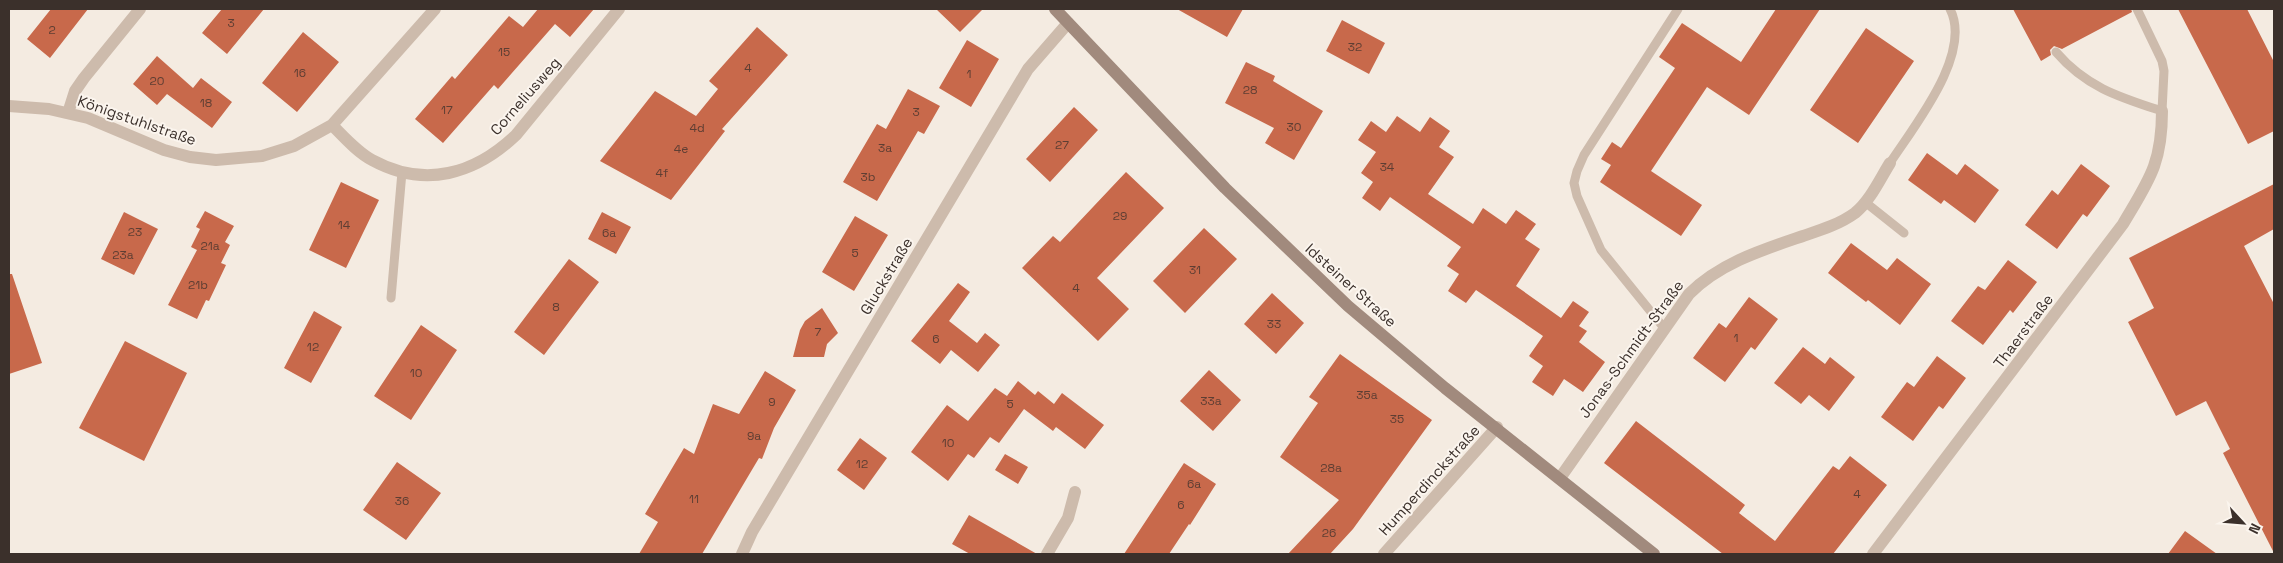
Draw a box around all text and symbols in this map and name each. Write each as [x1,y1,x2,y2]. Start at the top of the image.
house number: 3 [227,15,235,31]
house number: 2 [48,22,56,38]
house number: 32 [1348,39,1362,55]
house number: 15 [498,44,510,60]
street label: Corneliusweg [486,53,564,139]
house number: 4 [744,60,752,76]
house number: 16 [294,65,306,81]
house number: 1 [966,66,972,82]
house number: 20 [150,73,164,89]
house number: 28 [1243,82,1257,98]
street label: Königstuhlstraße [75,91,199,149]
house number: 18 [200,95,212,111]
house number: 17 [441,102,453,118]
house number: 3 [912,104,920,120]
house number: 30 [1287,119,1301,135]
house number: 4d [689,120,705,136]
house number: 27 [1055,137,1069,153]
house number: 3a [878,140,892,156]
house number: 4e [674,141,688,157]
house number: 34 [1380,159,1395,175]
house number: 4f [656,165,668,181]
house number: 3b [861,169,876,185]
house number: 29 [1113,208,1127,224]
house number: 14 [338,217,351,233]
house number: 23 [128,224,142,240]
house number: 6a [602,225,616,241]
street label: Gluckstraße [856,234,916,318]
house number: 21a [200,238,220,254]
street label: Idsteiner Straße [1301,239,1401,331]
house number: 5 [851,245,859,261]
house number: 23a [112,247,134,263]
house number: 31 [1189,262,1201,278]
street label: Jonas-Schmidt-Straße [1575,276,1687,422]
house number: 21b [188,277,208,293]
house number: 4 [1072,280,1080,296]
street label: Thaerstraße [1989,290,2057,372]
house number: 8 [552,299,560,315]
house number: 33 [1267,316,1281,332]
house number: 7 [815,324,822,340]
house number: 1 [1733,330,1739,346]
house number: 6 [932,331,940,347]
house number: 12 [307,339,319,355]
house number: 10 [410,365,422,381]
house number: 35a [1356,387,1378,403]
house number: 33a [1200,393,1222,409]
house number: 9 [768,394,776,410]
house number: 5 [1006,396,1014,412]
house number: 35 [1390,411,1404,427]
street label: Humperdinckstraße [1374,421,1484,539]
house number: 9a [747,428,761,444]
house number: 10 [942,435,954,451]
house number: 12 [856,456,868,472]
house number: 28a [1320,460,1342,476]
house number: 6a [1187,476,1201,492]
house number: 4 [1853,486,1861,502]
house number: 11 [689,491,699,507]
house number: 36 [395,493,409,509]
house number: 6 [1177,497,1185,513]
north arrow [2218,498,2268,548]
text: N [2245,521,2265,537]
house number: 26 [1322,525,1336,541]

